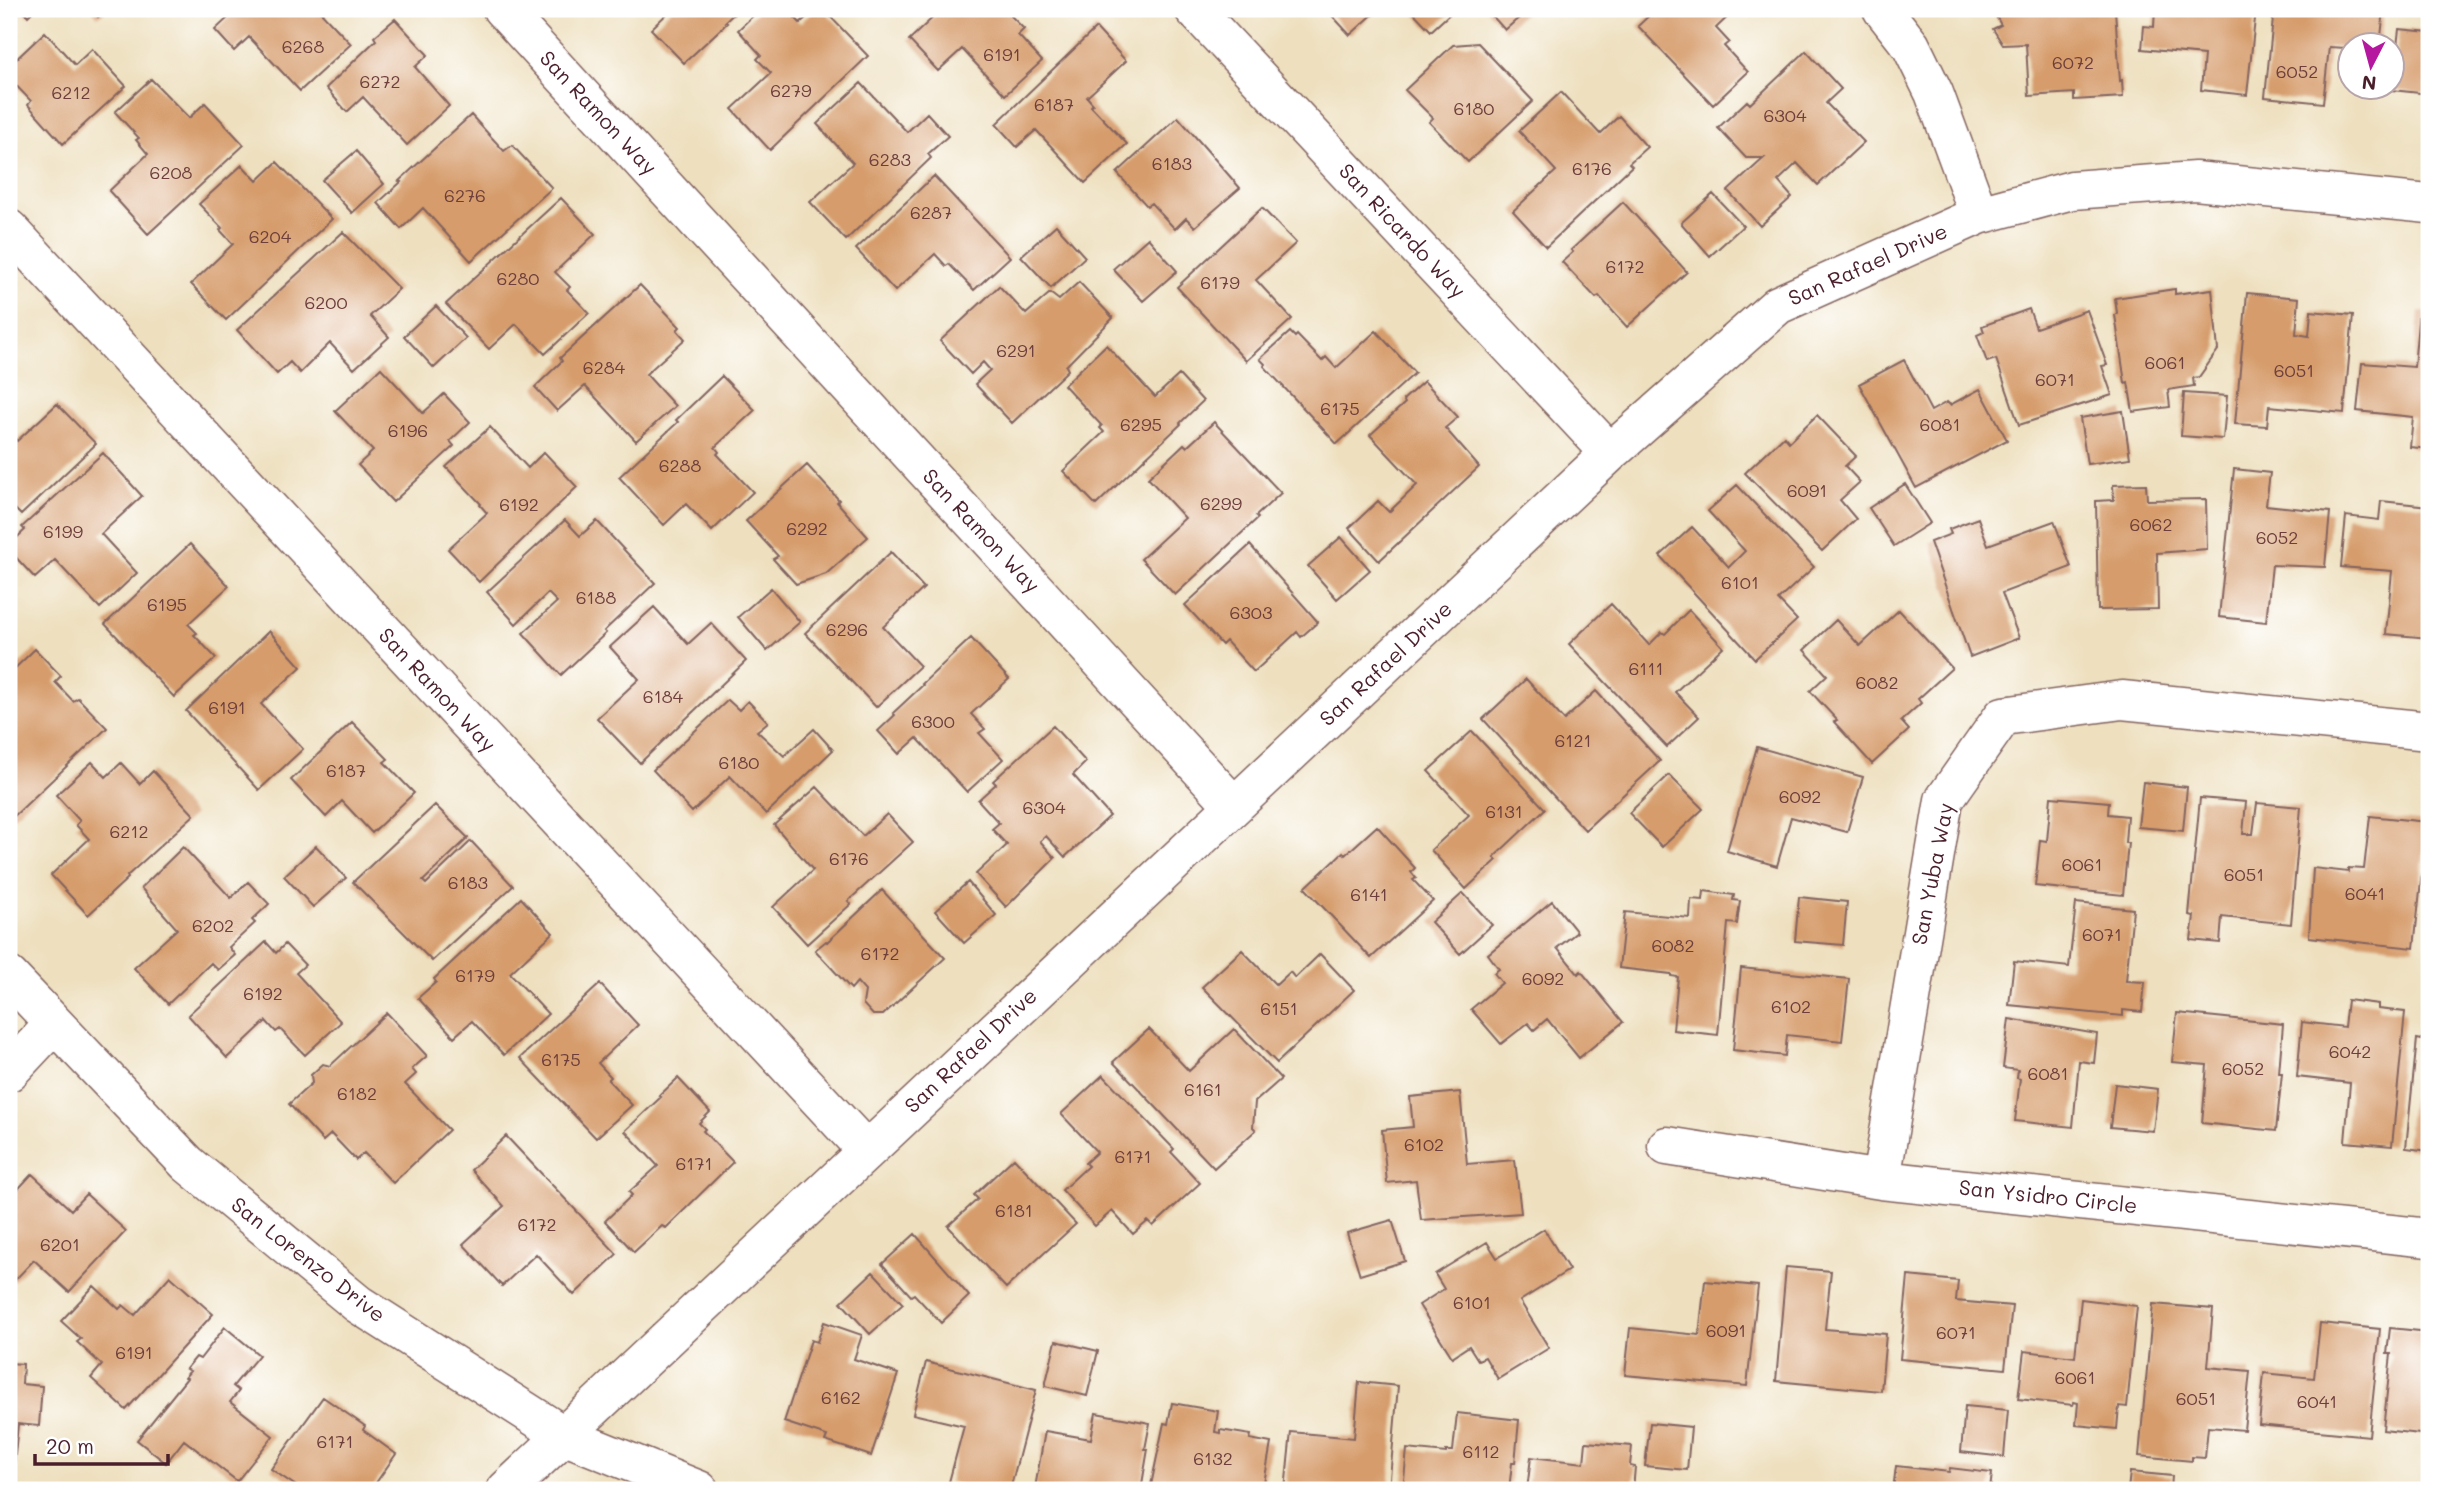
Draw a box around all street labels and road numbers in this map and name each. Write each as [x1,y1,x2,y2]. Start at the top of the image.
street label: San Ramon Way [535,44,663,180]
street label: San Ricardo Way [1334,157,1472,303]
street label: San Rafael Drive [1784,216,1951,311]
street label: San Ramon Way [918,462,1046,598]
street label: San Rafael Drive [1313,595,1457,731]
street label: San Ramon Way [374,621,502,757]
street label: San Yuba Way [1905,800,1959,947]
street label: San Rafael Drive [898,982,1042,1118]
street label: San Ysidro Circle [1958,1173,2139,1218]
street label: San Lorenzo Drive [226,1190,391,1327]

